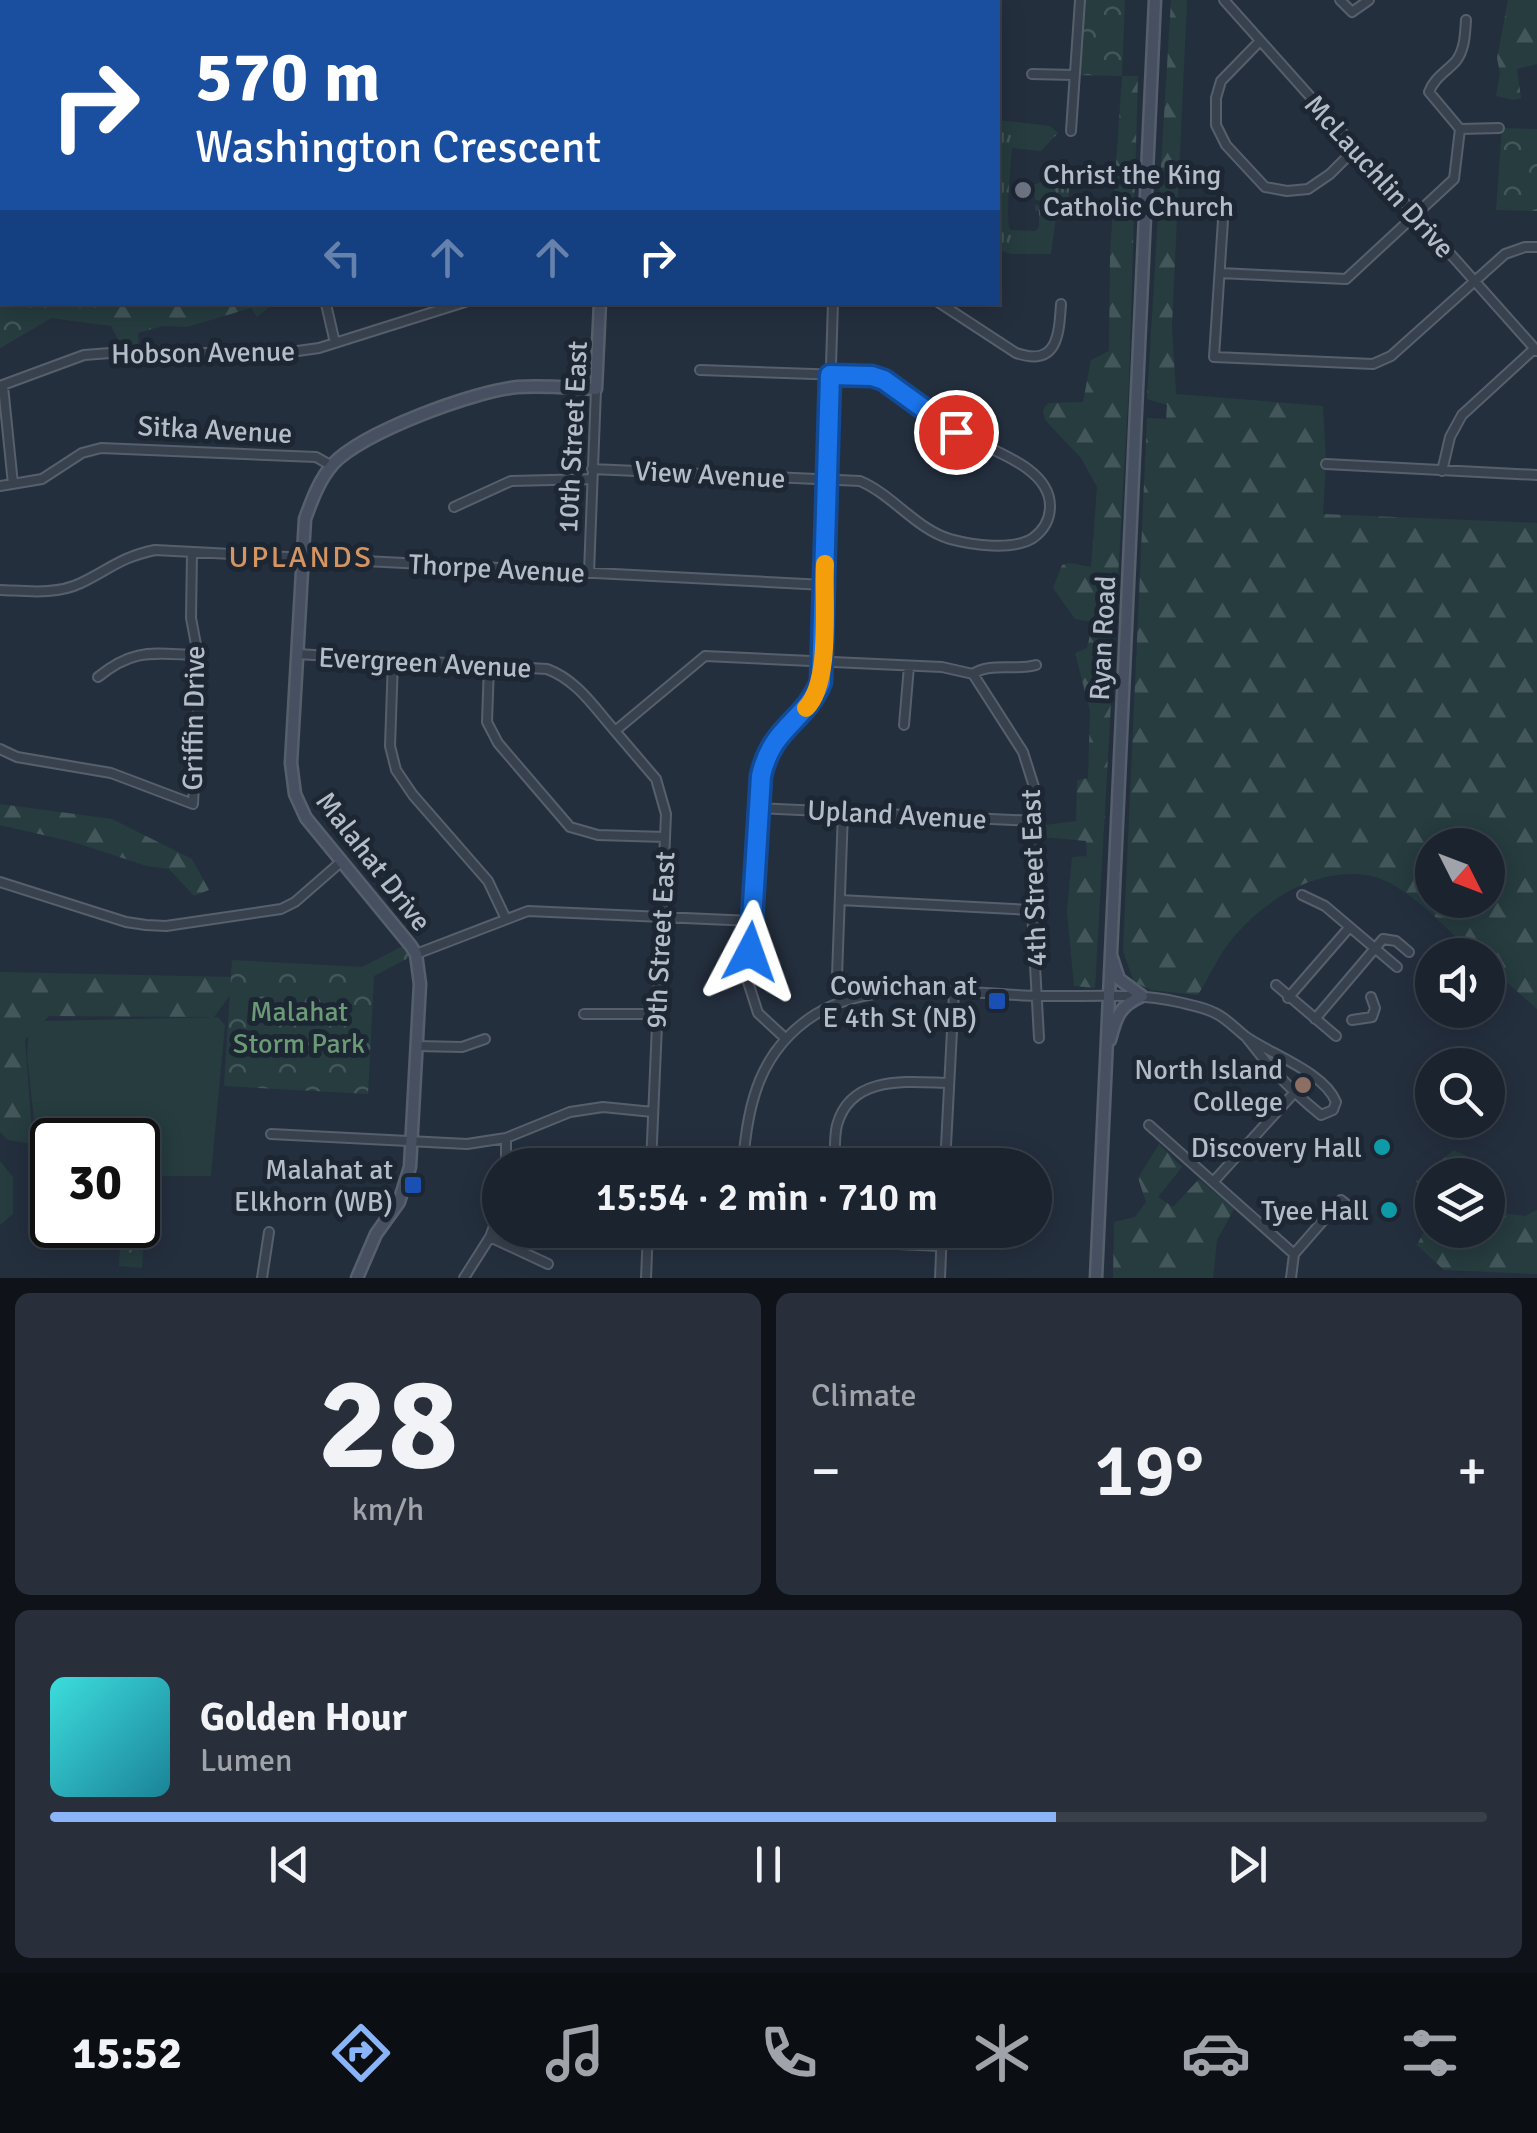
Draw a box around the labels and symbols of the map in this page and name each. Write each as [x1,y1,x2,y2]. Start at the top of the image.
street label: McLauchlin Drive [1297,88,1461,265]
place label: Christ the King Catholic Church [1043,158,1234,224]
marker: Christ the King Catholic Church [1012,179,1034,201]
street label: Hobson Avenue [111,334,295,372]
street label: 10th Street East [551,340,595,534]
pin [914,390,999,475]
street label: Sitka Avenue [137,409,293,451]
street label: View Avenue [633,454,786,496]
district label: UPLANDS [229,539,373,576]
street label: Thorpe Avenue [408,547,586,591]
street label: Ryan Road [1083,575,1123,701]
street label: Evergreen Avenue [317,640,532,686]
street label: Griffin Drive [176,645,212,791]
street label: Malahat Drive [308,785,438,938]
street label: 4th Street East [1014,789,1054,967]
street label: Upland Avenue [806,793,988,837]
north arrow [1415,828,1505,918]
street label: 9th Street East [639,850,683,1029]
position arrow [698,900,802,1004]
place label: Cowichan at E 4th St (NB) [823,969,977,1035]
marker: Cowichan at E 4th St (NB) [986,990,1008,1012]
park label: Malahat Storm Park [233,995,365,1061]
place label: North Island College [1134,1053,1283,1119]
marker: North Island College [1292,1074,1314,1096]
speed limit sign: 30 [30,1118,160,1248]
place label: Discovery Hall [1191,1131,1362,1165]
marker: Discovery Hall [1371,1136,1393,1158]
place label: Malahat at Elkhorn (WB) [234,1153,393,1219]
marker: Malahat at Elkhorn (WB) [402,1174,424,1196]
place label: Tyee Hall [1261,1194,1369,1228]
marker: Tyee Hall [1378,1199,1400,1221]

